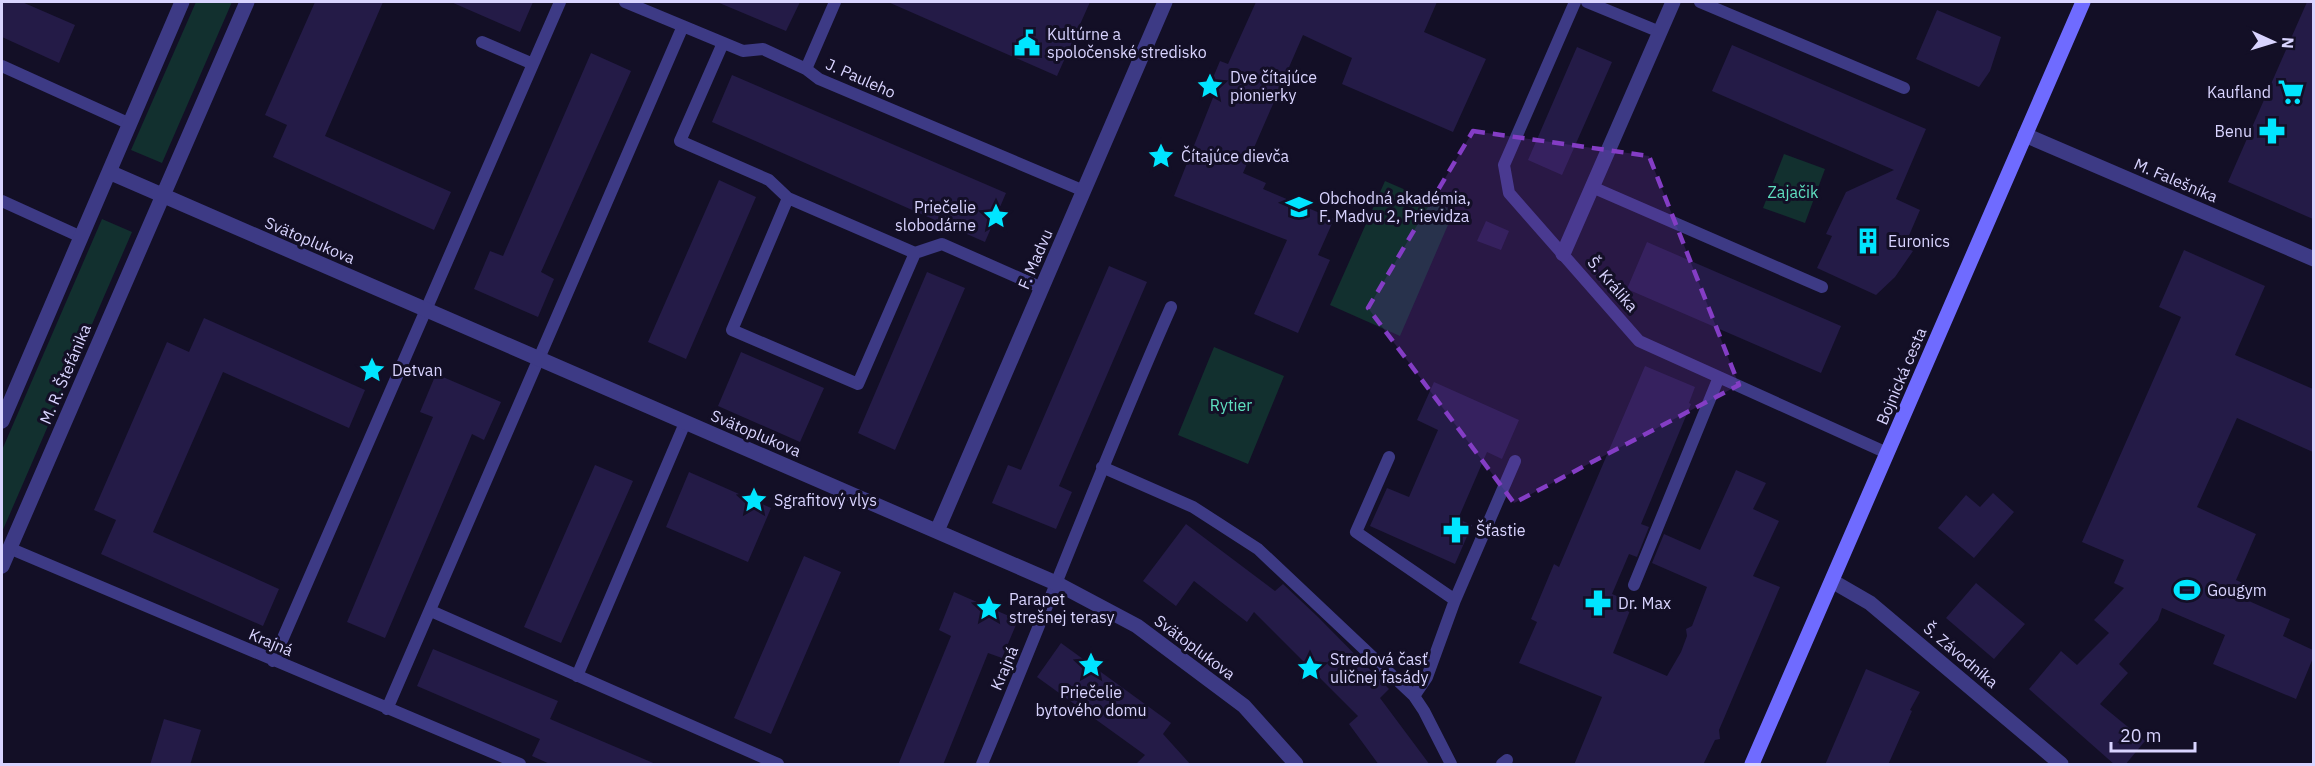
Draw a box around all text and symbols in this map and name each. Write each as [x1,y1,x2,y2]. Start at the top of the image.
north arrow [2243,12,2303,72]
place label: Kultúrne a spoločenské stredisko [1047,24,1207,62]
public building icon: Kultúrne a spoločenské stredisko [1012,28,1042,58]
text: N [2278,37,2298,50]
street label: J. Pauleho [823,54,899,102]
place label: Dve čítajúce pionierky [1230,67,1317,105]
place icon: Dve čítajúce pionierky [1195,71,1225,101]
supermarket icon: Kaufland [2276,77,2306,107]
place label: Kaufland [2207,82,2271,102]
pharmacy icon: Benu [2257,116,2287,146]
place label: Benu [2215,121,2252,141]
place icon: Čítajúce dievča [1146,141,1176,171]
place label: Čítajúce dievča [1181,145,1289,166]
street label: M. Falešníka [2131,153,2221,207]
park label: Zajačik [1768,182,1819,202]
place label: Obchodná akadémia, F. Madvu 2, Prievidza [1319,188,1471,226]
school or university icon: Obchodná akadémia, F. Madvu 2, Prievidza [1284,192,1314,222]
place label: Priečelie slobodárne [895,197,976,235]
place icon: Priečelie slobodárne [981,201,1011,231]
street label: Svätoplukova [262,212,359,268]
street label: F. Madvu [1013,226,1057,292]
building icon: Euronics [1853,226,1883,256]
place label: Euronics [1888,231,1950,251]
street label: Š. Králika [1583,251,1644,316]
street label: M. R. Štefánika [34,320,95,427]
street label: Bojnická cesta [1872,324,1931,428]
place icon: Detvan [357,355,387,385]
place label: Detvan [392,360,443,380]
park label: Rytier [1210,395,1252,415]
street label: Svätoplukova [708,405,805,461]
place icon: Sgrafitový vlys [739,485,769,515]
place label: Sgrafitový vlys [774,490,877,510]
pharmacy icon: Šťastie [1441,515,1471,545]
place label: Šťastie [1476,519,1526,540]
sports icon: Gougym [2172,575,2202,605]
place label: Gougym [2207,580,2267,600]
pharmacy icon: Dr. Max [1583,588,1613,618]
place label: Parapet strešnej terasy [1009,589,1115,627]
place icon: Parapet strešnej terasy [974,593,1004,623]
place label: Dr. Max [1618,593,1671,613]
street label: Svätoplukova [1151,610,1240,684]
street label: Š. Závodníka [1920,617,2003,692]
street label: Krajná [246,624,296,660]
street label: Krajná [986,643,1022,693]
place label: Stredová časť uličnej fasády [1330,649,1428,687]
place icon: Priečelie bytového domu [1076,650,1106,680]
place icon: Stredová časť uličnej fasády [1295,653,1325,683]
place label: Priečelie bytového domu [1035,682,1147,720]
scale bar [2111,715,2195,753]
text: 20 m [2120,724,2162,747]

